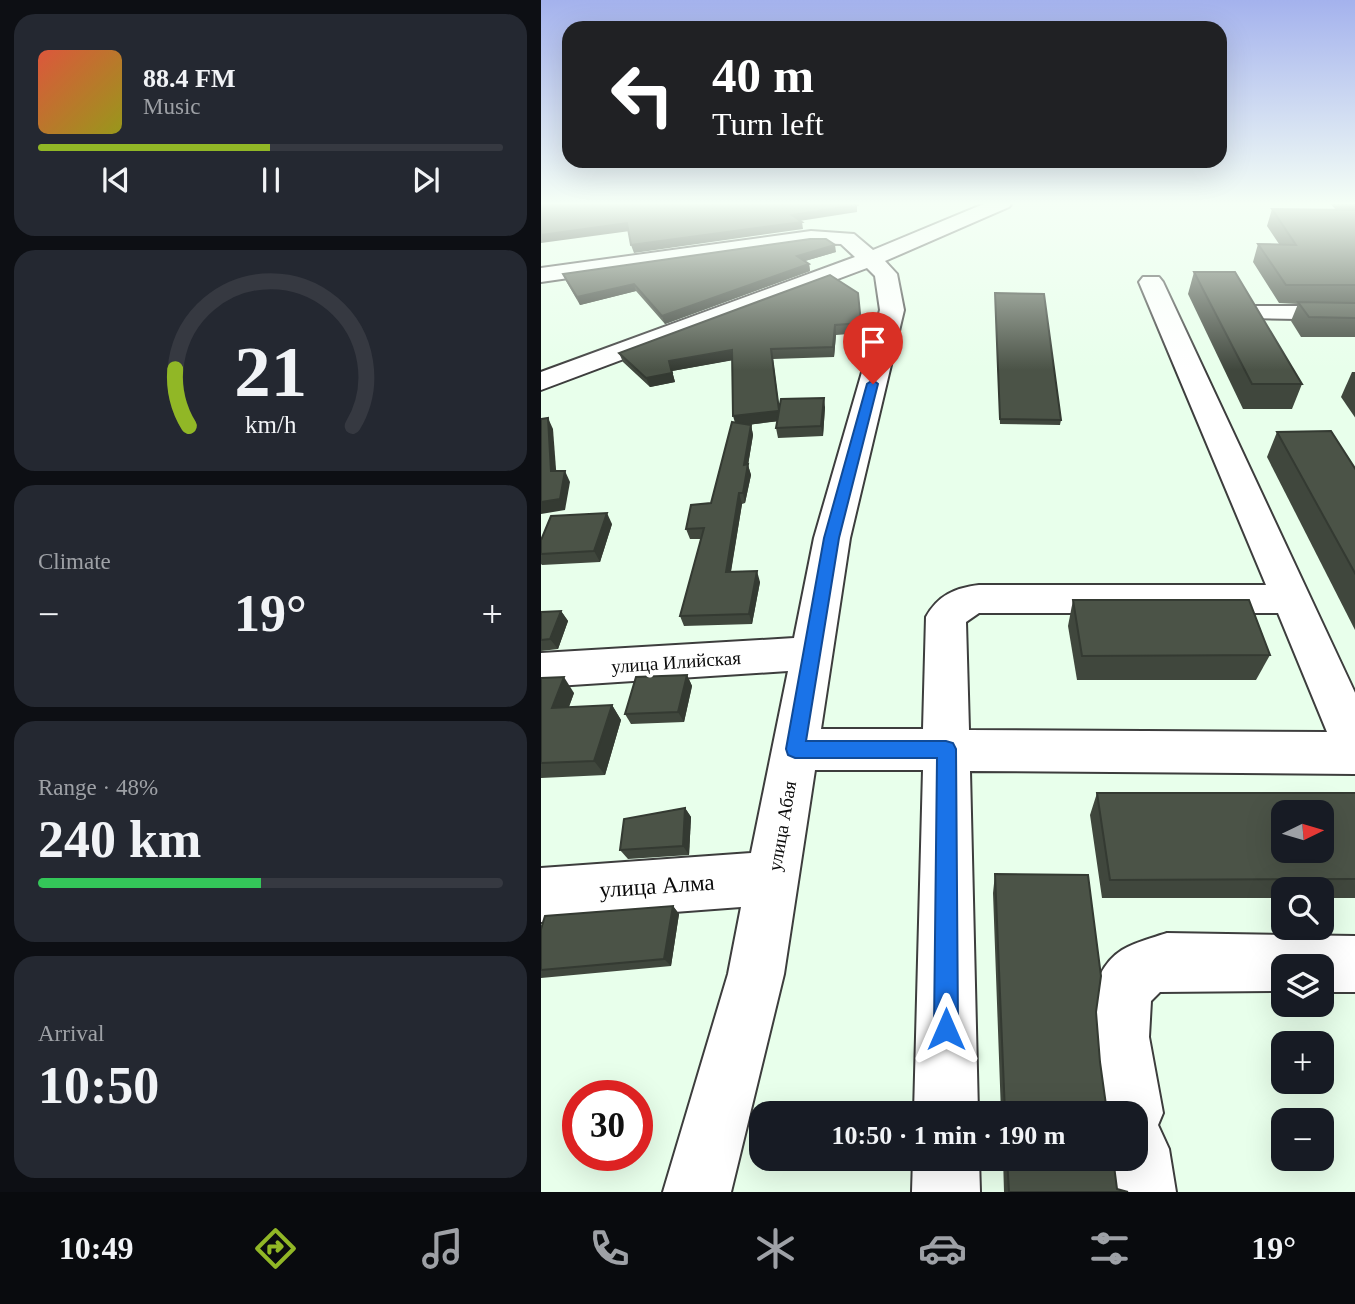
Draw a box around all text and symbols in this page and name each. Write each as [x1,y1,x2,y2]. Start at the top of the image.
text: 40 m [712,48,814,103]
icon: left [597,49,688,140]
text: 88.4 FM [143,64,235,93]
text: Music [143,94,201,119]
text: Turn left [712,106,824,142]
icon: previous [97,161,135,199]
icon: pause [252,161,290,199]
icon: next [407,161,445,199]
pin [843,312,903,384]
icon: arrive [854,323,892,361]
text: 21 [234,332,307,413]
text: km/h [245,411,297,438]
text: Climate [38,549,111,574]
text: 19° [234,585,307,642]
text: − [38,593,59,635]
text: + [482,593,503,635]
street label: улица Илийская [611,647,742,677]
text: Range · 48% [38,775,158,800]
street label: улица Абая [764,779,800,873]
north arrow [1271,800,1334,863]
map controls [1271,800,1334,1171]
text: 240 km [38,811,201,868]
street label: улица Алма [599,870,715,902]
button: search [1271,877,1334,940]
button: layers [1271,954,1334,1017]
position arrow [909,992,983,1066]
text: Arrival [38,1021,104,1046]
button: + [1271,1031,1334,1094]
text: 10:50 [38,1057,159,1114]
speed limit sign: 30 [562,1080,653,1171]
button: − [1271,1108,1334,1171]
text: 10:50 · 1 min · 190 m [832,1121,1066,1150]
icon: directions [251,1224,300,1273]
icon: music [418,1224,467,1273]
icon: phone [585,1224,634,1273]
icon: climate [751,1224,800,1273]
icon: car [918,1224,967,1273]
icon: filters [1085,1224,1134,1273]
text: 10:49 [59,1230,134,1266]
text: 19° [1251,1230,1296,1266]

